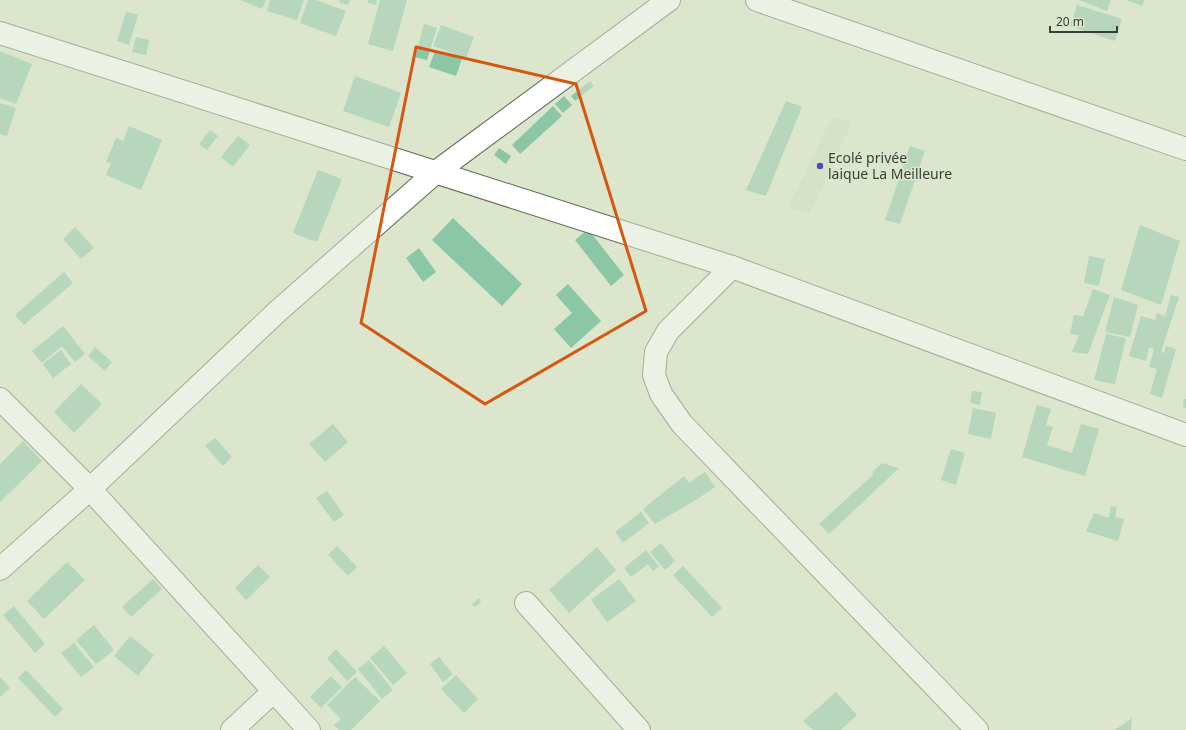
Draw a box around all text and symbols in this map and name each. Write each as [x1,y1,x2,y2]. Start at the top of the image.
scale bar [1050,8,1117,34]
text: 20 m [1056,13,1084,30]
place label: Ecolé privée laique La Meilleure [828,148,952,183]
marker: Ecolé privée laique La Meilleure [815,161,825,171]

